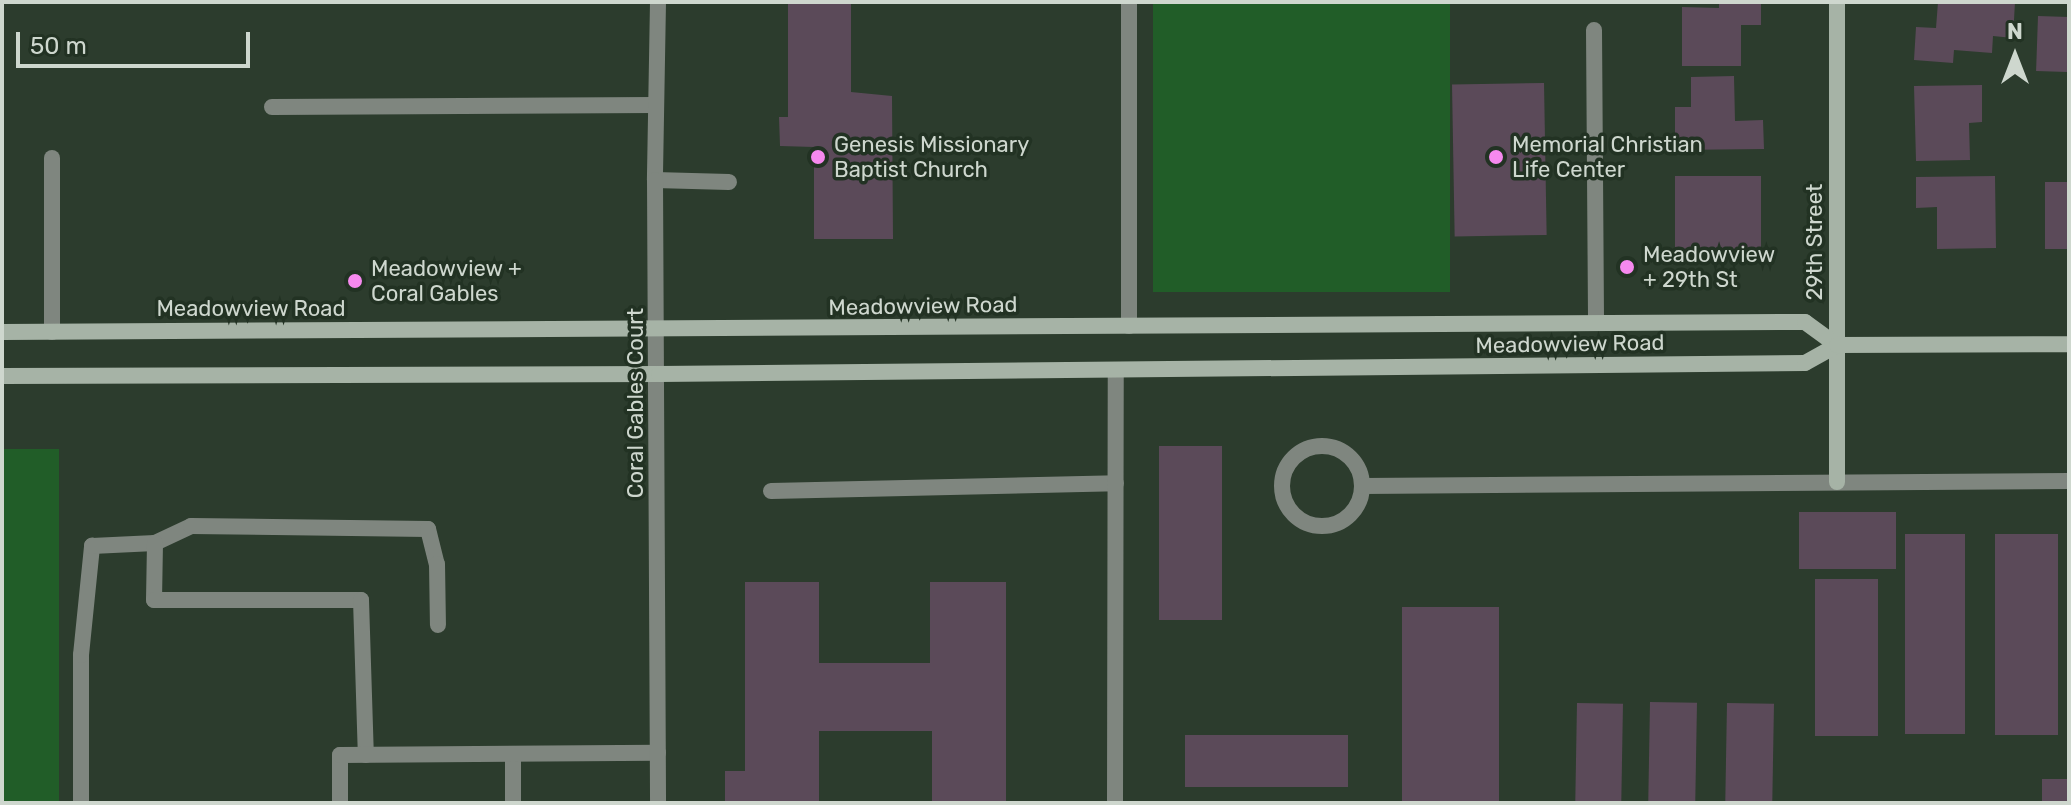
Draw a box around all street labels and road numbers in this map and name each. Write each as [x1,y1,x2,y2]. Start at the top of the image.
street label: 29th Street [1802,184,1828,300]
street label: Meadowview Road [828,291,1018,321]
street label: Meadowview Road [156,296,346,322]
street label: Coral Gables Court [623,308,649,498]
street label: Meadowview Road [1475,329,1665,359]

